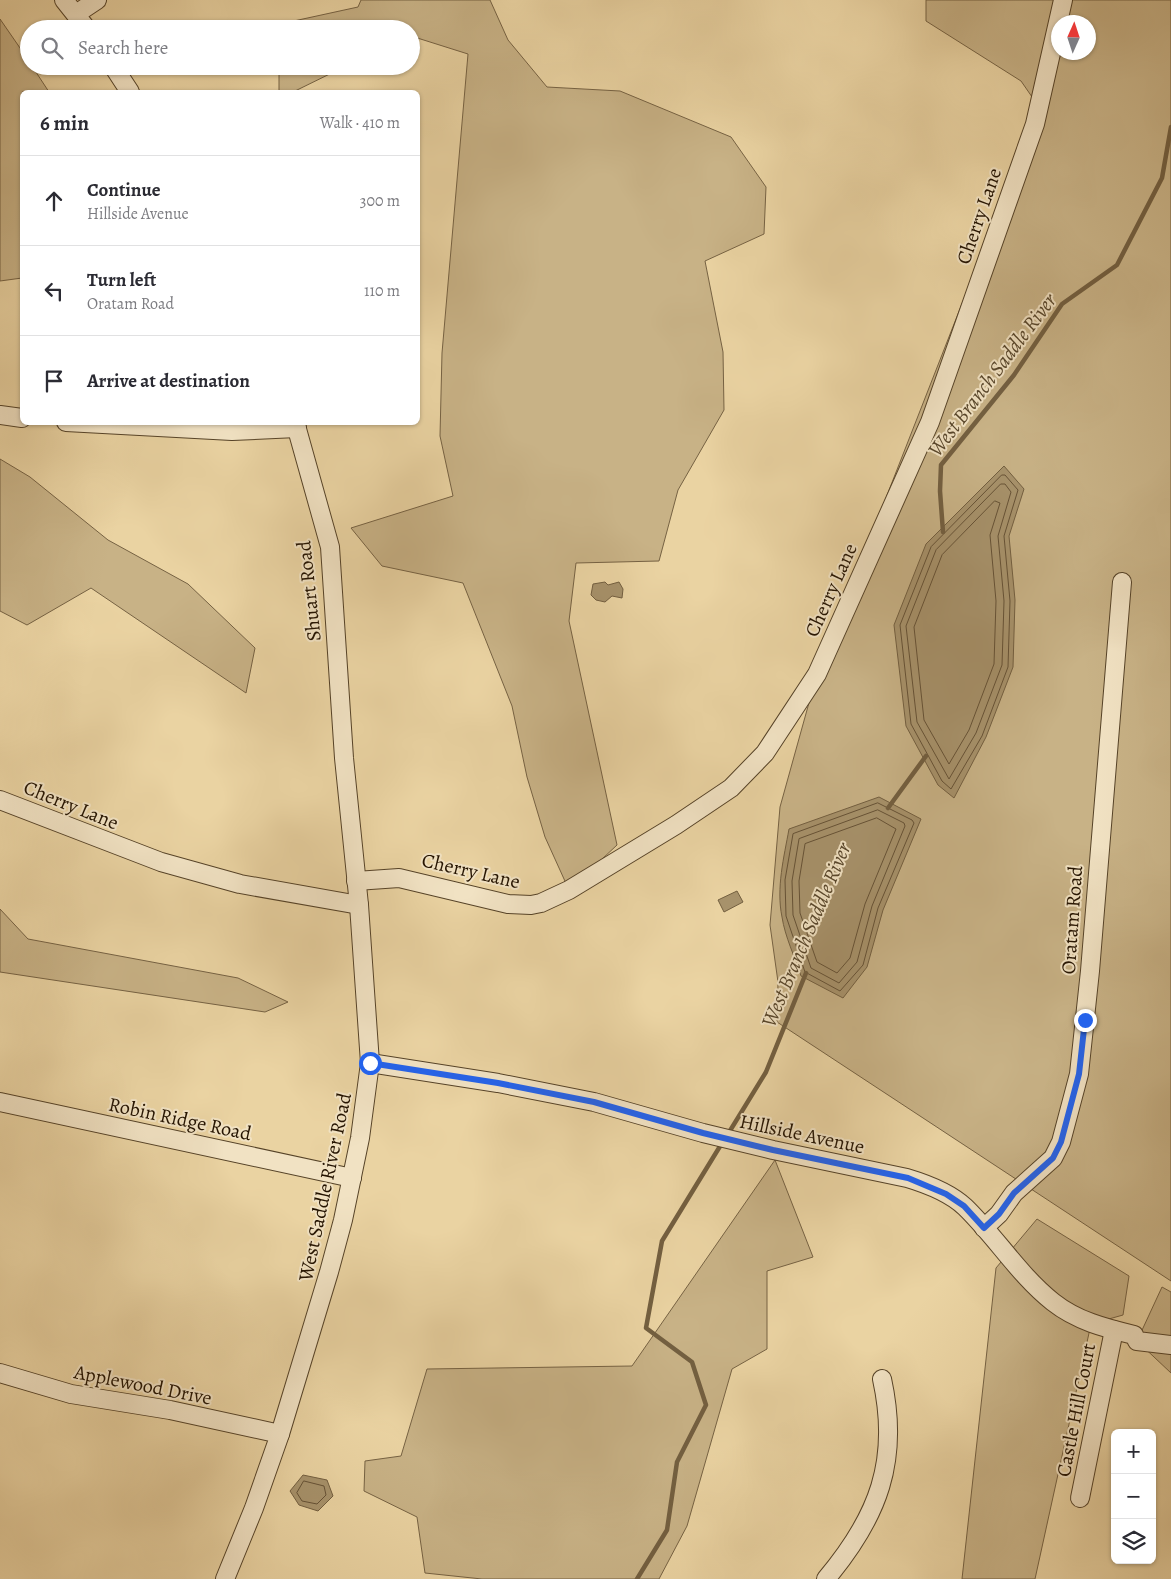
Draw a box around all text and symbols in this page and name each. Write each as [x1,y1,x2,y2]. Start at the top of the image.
north arrow [1051,15,1096,60]
search box [20,20,420,75]
icon: search [38,34,66,62]
text: Search here [78,35,168,61]
text: 6 min [40,109,89,137]
text: Walk · 410 m [320,112,400,134]
street label: Cherry Lane [950,164,1008,268]
text: Continue [87,177,161,203]
icon: ahead [40,187,68,215]
text: 300 m [360,190,400,212]
text: Hillside Avenue [87,203,189,225]
text: Turn left [87,267,156,293]
icon: left [40,277,68,305]
text: 110 m [364,280,400,302]
water label: West Branch Saddle River [921,287,1063,462]
text: Oratam Road [87,293,174,315]
icon: arrive [40,367,68,395]
text: Arrive at destination [87,368,250,394]
street label: Shuart Road [290,539,328,643]
street label: Cherry Lane [798,539,864,641]
street label: Cherry Lane [20,774,122,836]
water label: West Branch Saddle River [754,838,858,1032]
street label: Cherry Lane [419,847,523,895]
street label: Oratam Road [1055,865,1089,975]
route end [1074,1009,1097,1032]
route start [359,1052,382,1075]
street label: West Saddle River Road [292,1090,358,1285]
street label: Robin Ridge Road [106,1091,254,1147]
street label: Hillside Avenue [737,1108,867,1160]
street label: Castle Hill Court [1050,1340,1102,1479]
street label: Applewood Drive [71,1358,214,1412]
map controls [1111,1429,1156,1564]
button: + [1111,1429,1156,1474]
button: − [1111,1474,1156,1519]
button: layers [1111,1519,1156,1564]

